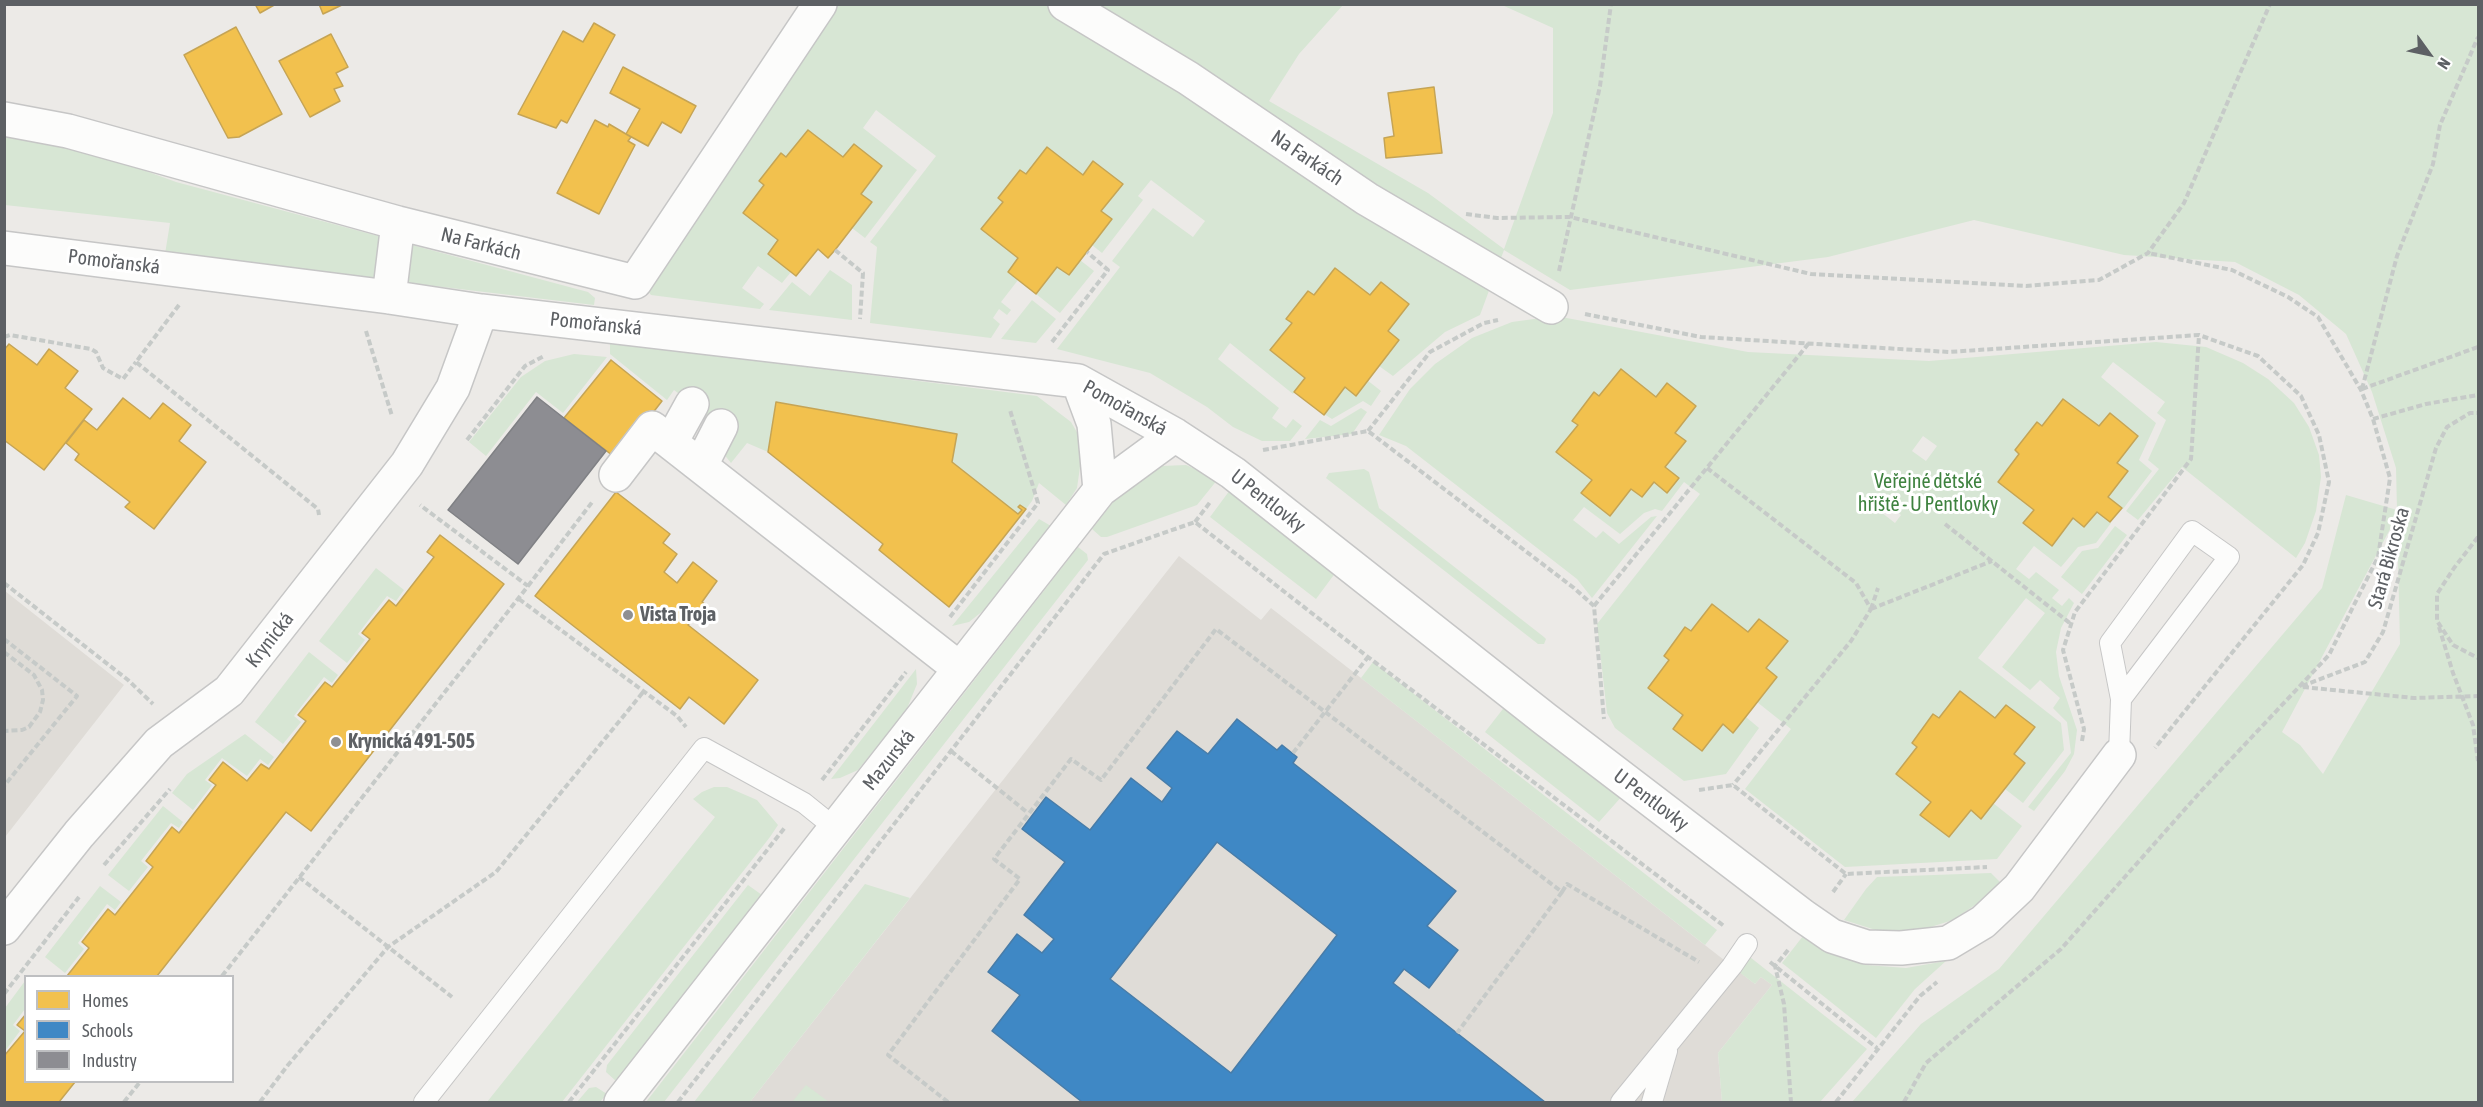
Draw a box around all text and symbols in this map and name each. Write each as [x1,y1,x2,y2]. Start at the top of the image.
north arrow [2399,24,2459,84]
text: N [2434,55,2454,73]
street label: Na Farkách [1266,125,1348,191]
street label: Na Farkách [438,222,524,266]
street label: Pomořanská [67,244,161,280]
street label: Pomořanská [549,307,643,341]
street label: Pomořanská [1079,375,1171,441]
street label: U Pentlovky [1226,464,1310,538]
park label: Veřejné dětské hřiště - U Pentlovky [1858,470,1998,517]
street label: Stará Bikroska [2363,505,2415,611]
place label: Vista Troja [640,603,716,627]
street label: Krynická [241,607,299,673]
marker: Vista Troja [621,608,635,622]
street label: Mazurská [858,725,920,795]
place label: Krynická 491-505 [348,730,475,754]
marker: Krynická 491-505 [329,735,343,749]
street label: U Pentlovky [1609,764,1693,836]
legend [24,975,234,1083]
text: Homes [82,990,128,1011]
text: Schools [82,1020,133,1041]
text: Industry [82,1050,137,1071]

